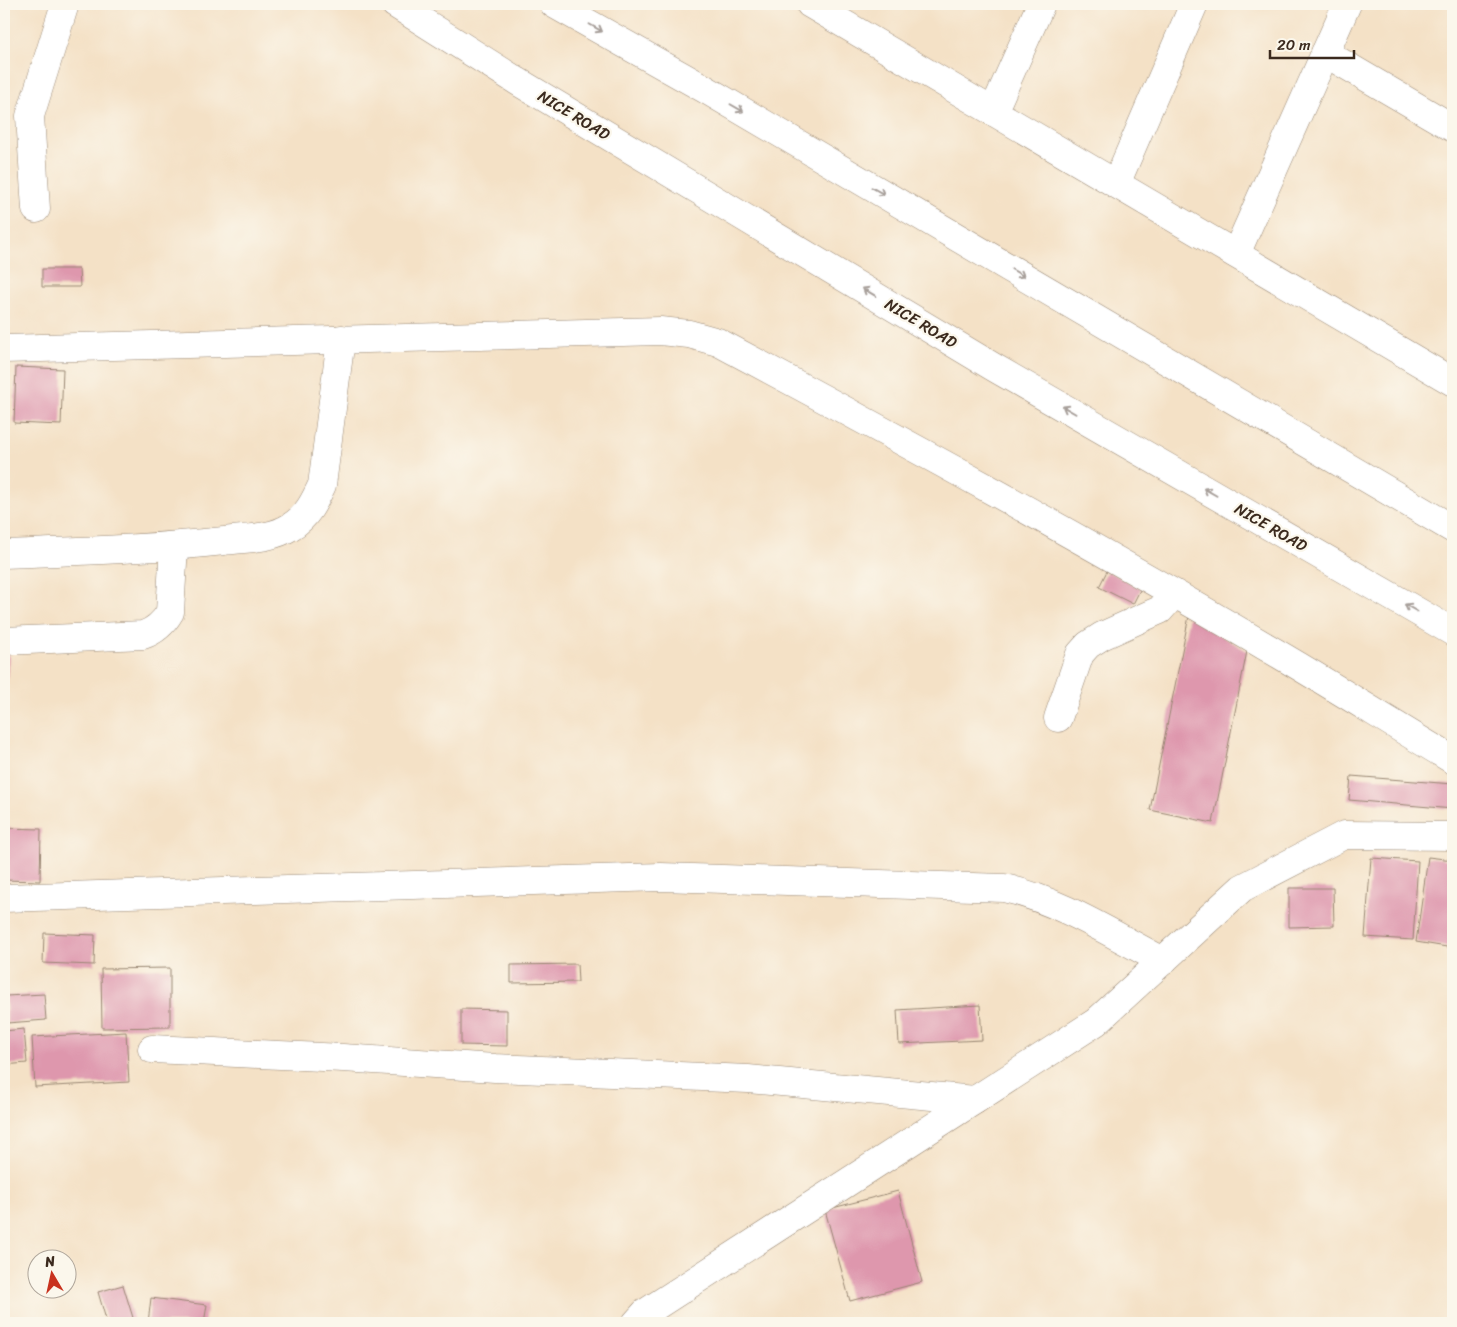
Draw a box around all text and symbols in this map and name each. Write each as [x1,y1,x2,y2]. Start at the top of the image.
one-way arrow [589,23,603,33]
scale bar [1270,28,1353,60]
text: 20 m [1277,32,1311,58]
street label: NICE ROAD [532,82,616,148]
one-way arrow [730,104,744,114]
one-way arrow [870,186,884,196]
one-way arrow [1010,269,1024,279]
one-way arrow [862,287,876,297]
street label: NICE ROAD [879,290,963,356]
one-way arrow [1062,405,1077,415]
one-way arrow [1203,486,1217,496]
street label: NICE ROAD [1229,494,1313,560]
one-way arrow [1404,603,1419,612]
text: N [42,1249,57,1275]
north arrow [28,1250,78,1300]

